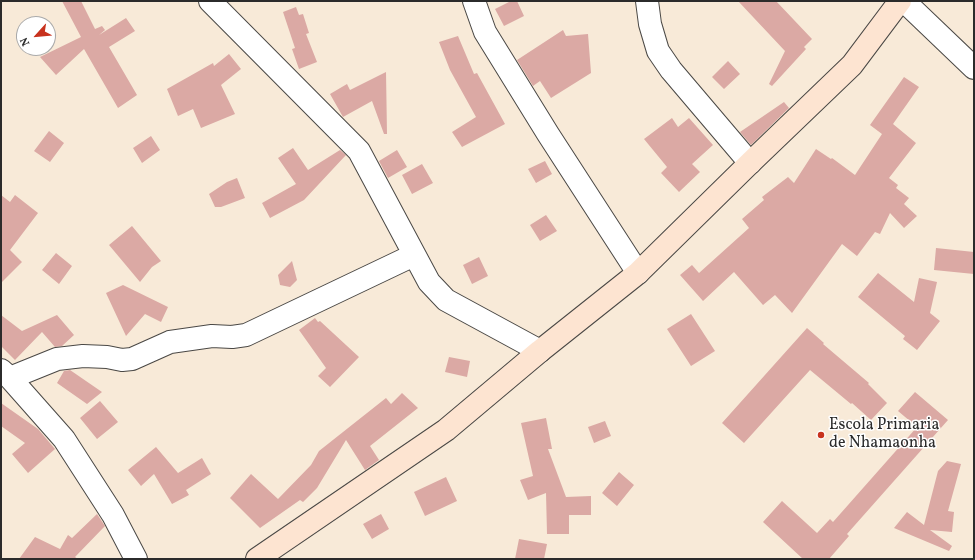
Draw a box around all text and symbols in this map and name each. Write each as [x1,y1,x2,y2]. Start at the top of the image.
north arrow [16,16,56,56]
text: N [17,34,34,48]
place label: Escola Primaria de Nhamaonha [829,416,939,454]
marker: Escola Primaria de Nhamaonha [816,430,826,440]

